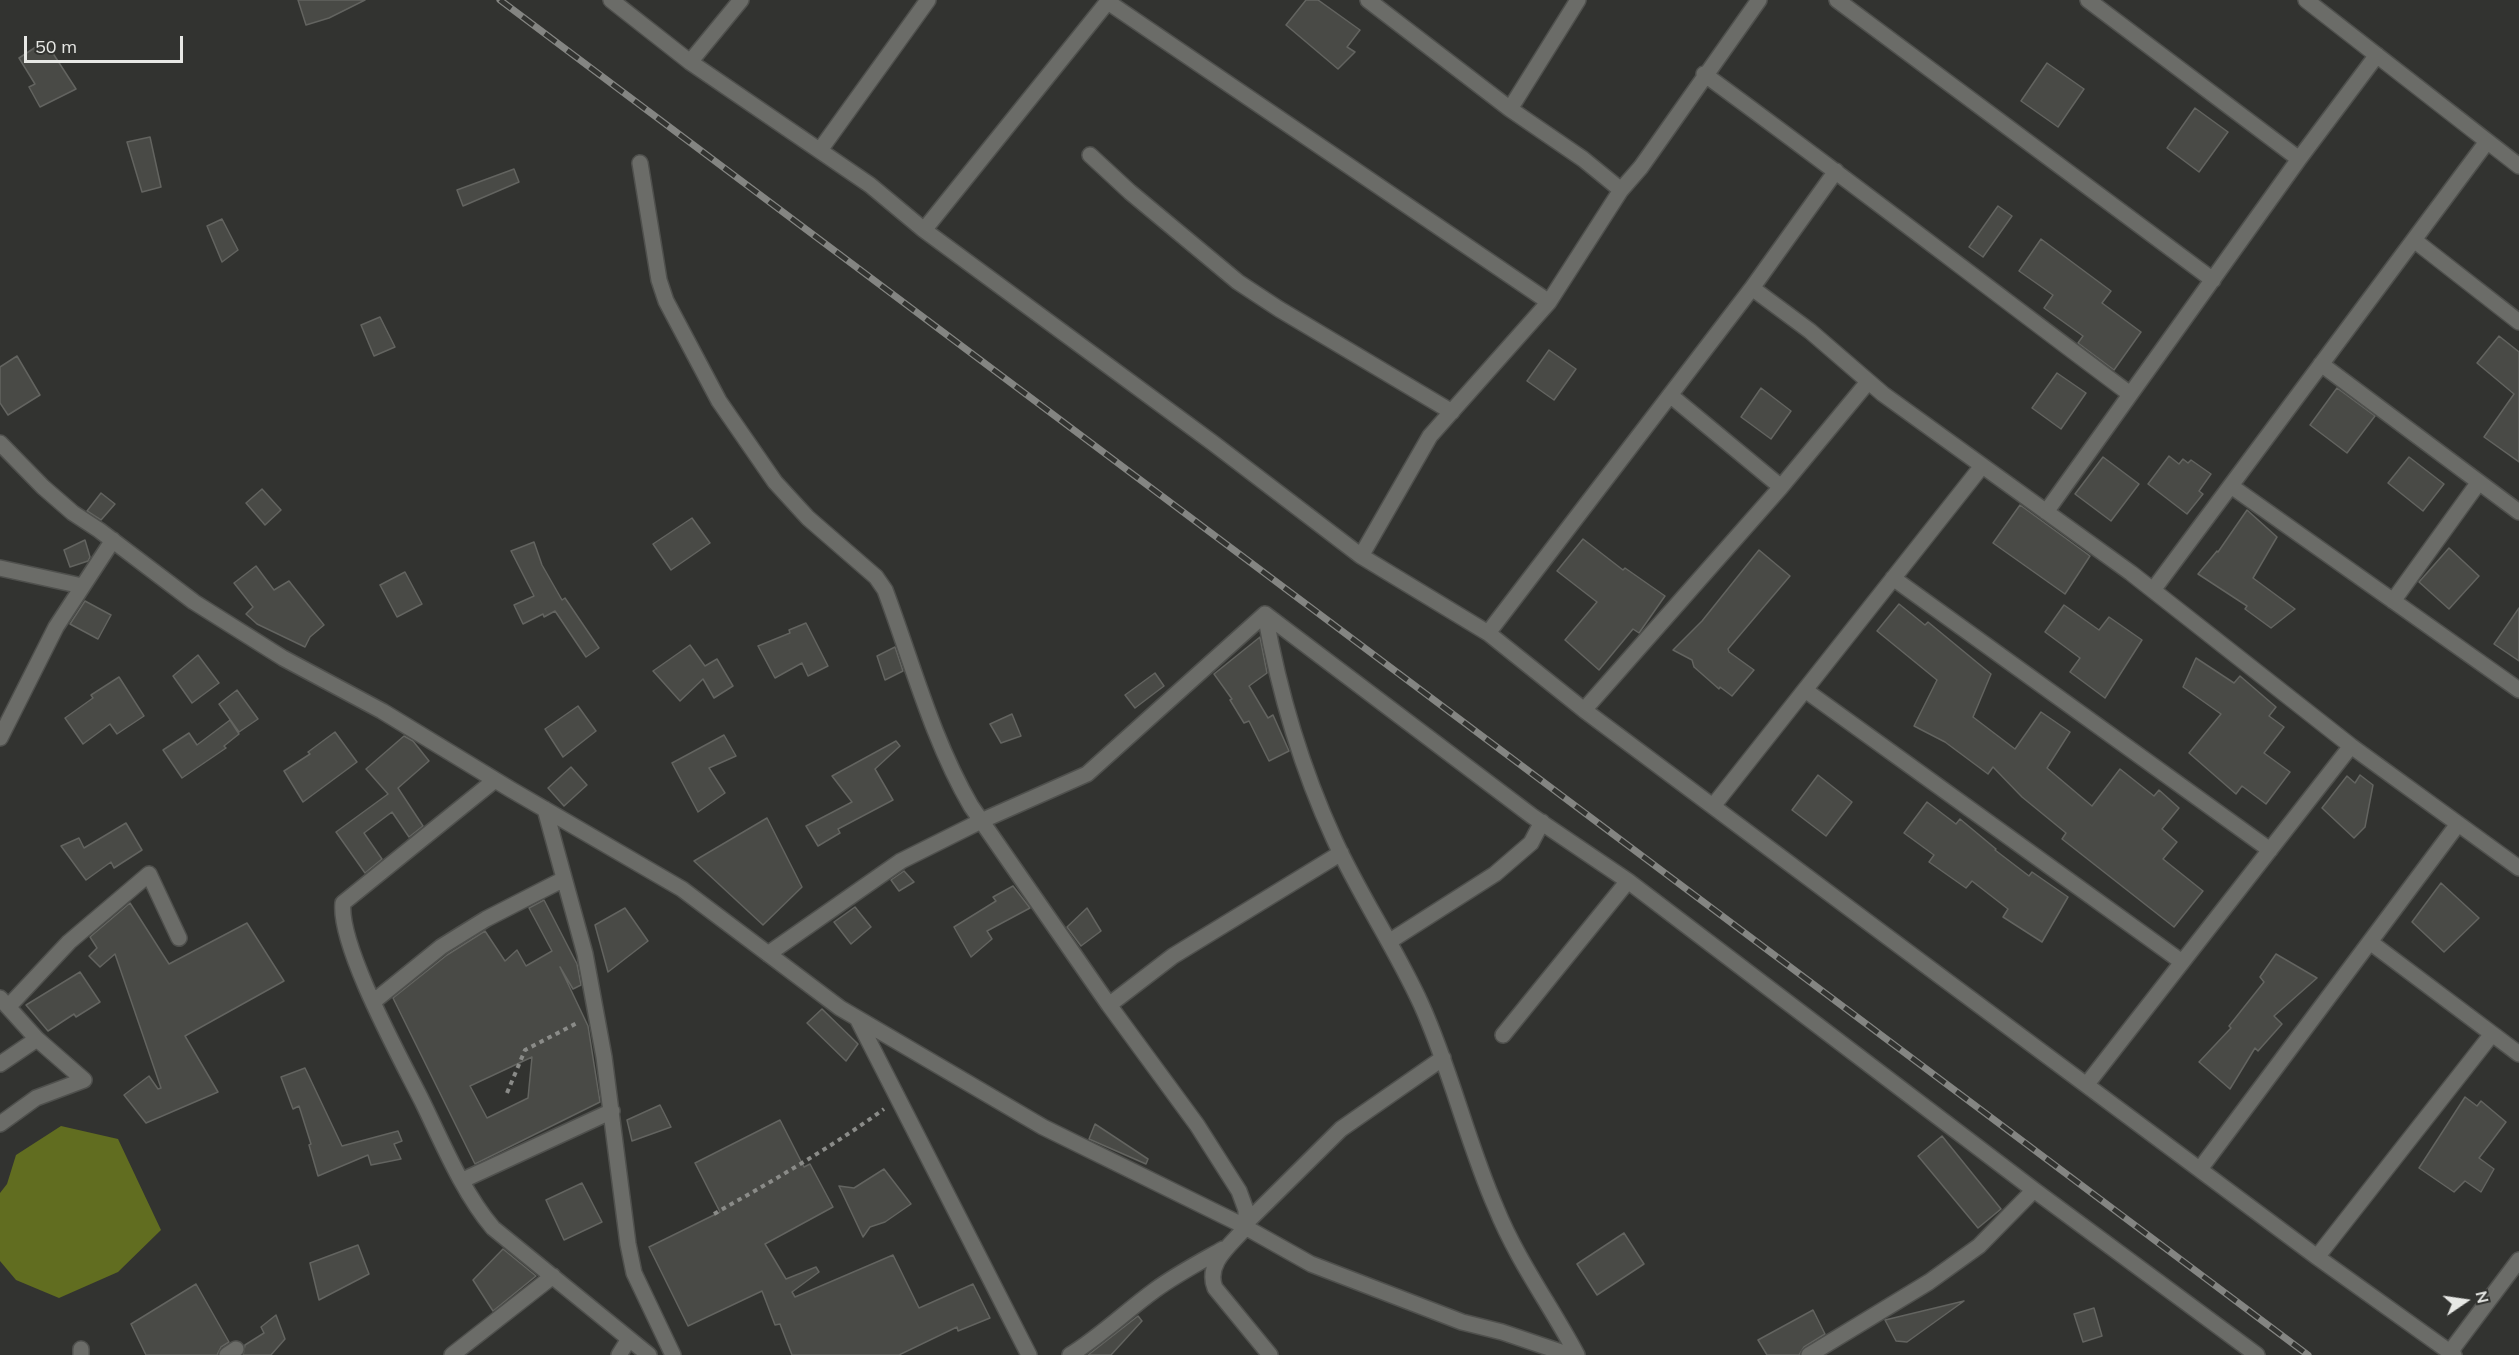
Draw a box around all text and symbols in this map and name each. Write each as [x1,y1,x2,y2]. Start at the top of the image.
scale bar [27,24,186,62]
text: 50 m [35,35,77,58]
north arrow [2435,1271,2495,1331]
text: N [2471,1289,2494,1305]

